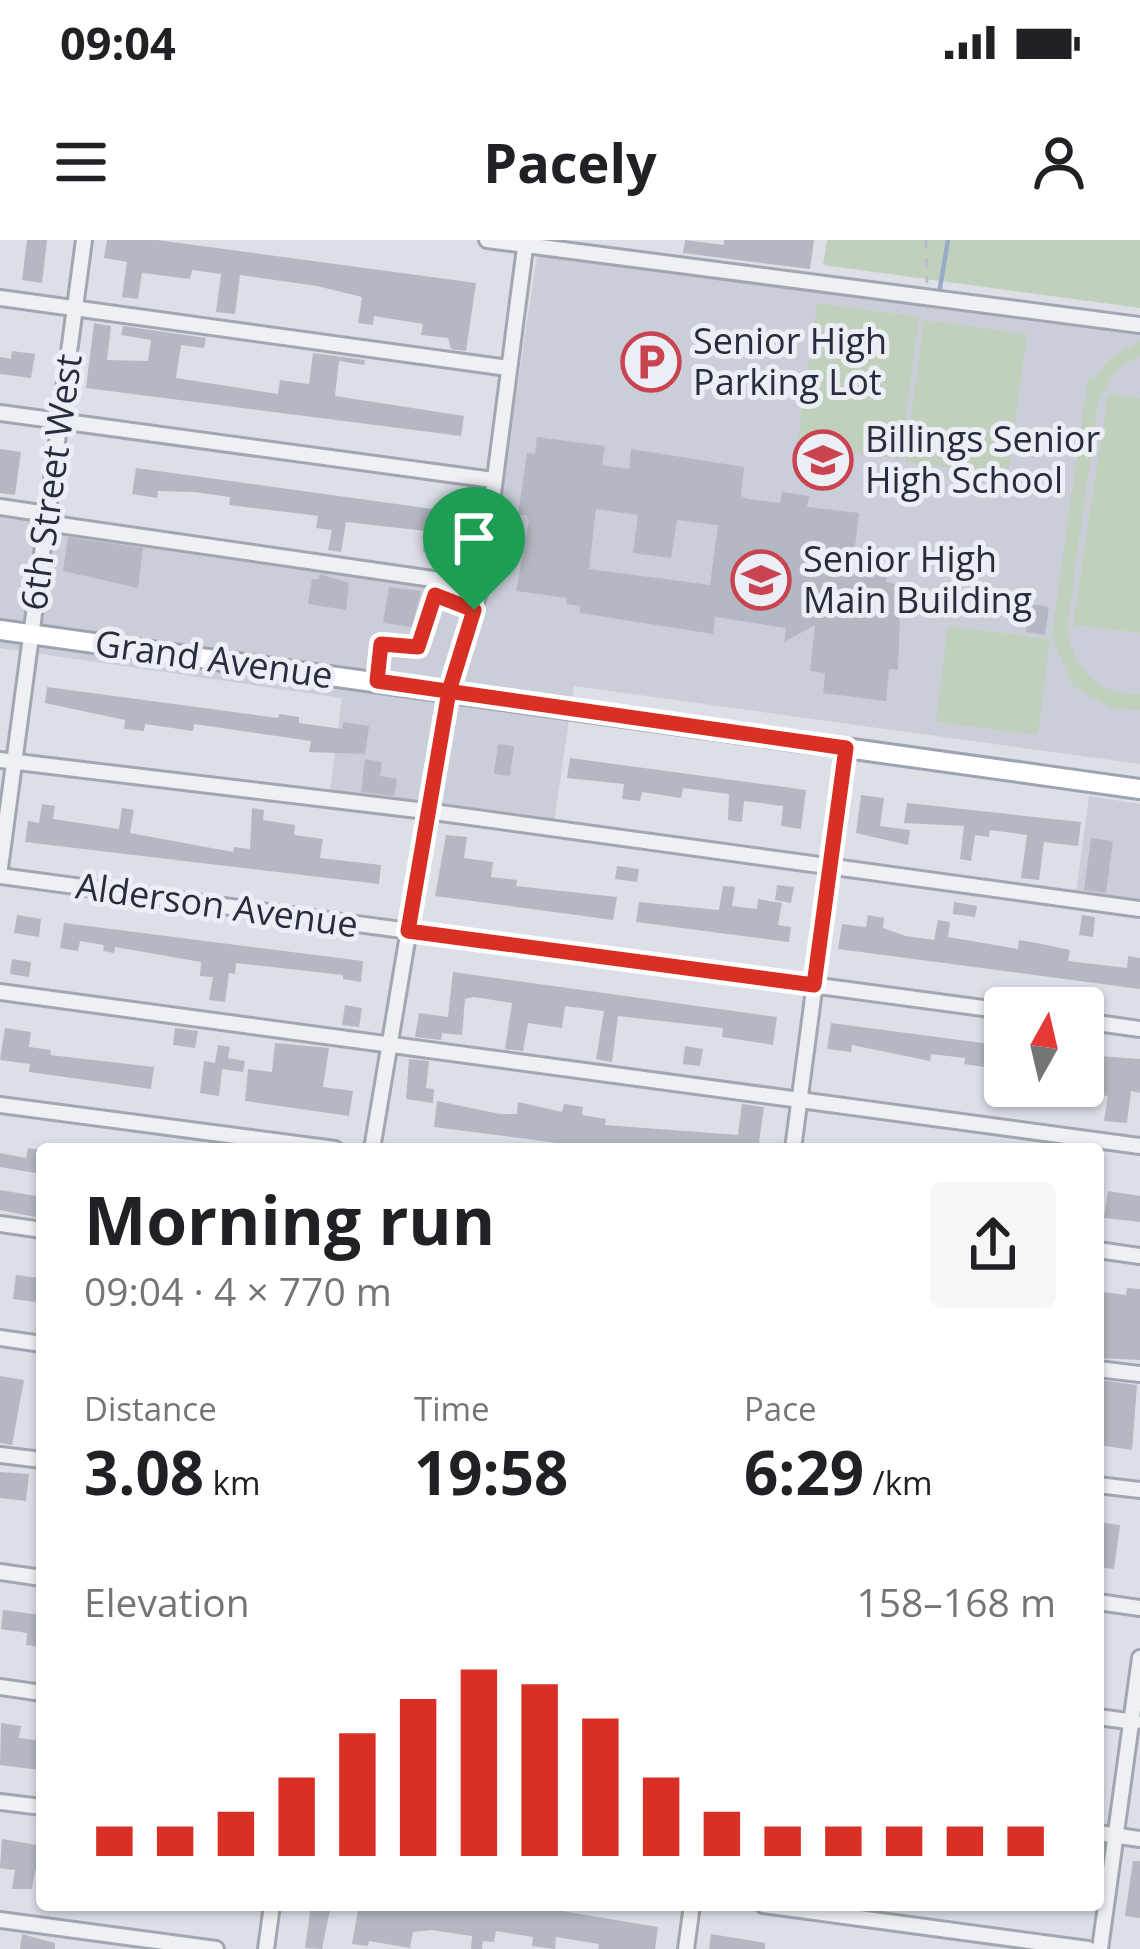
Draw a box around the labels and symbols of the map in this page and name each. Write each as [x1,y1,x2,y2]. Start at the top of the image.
place label: Senior High Parking Lot [693,316,887,406]
parking icon: Senior High Parking Lot [620,331,682,393]
street label: 6th Street West [8,351,93,613]
place label: Billings Senior High School [865,414,1101,504]
school or university icon: Billings Senior High School [792,429,854,491]
pin [423,487,525,610]
place label: Senior High Main Building [803,534,1032,624]
school or university icon: Senior High Main Building [730,549,792,611]
street label: Grand Avenue [92,618,336,699]
street label: Alderson Avenue [73,860,361,949]
north arrow [984,987,1104,1107]

